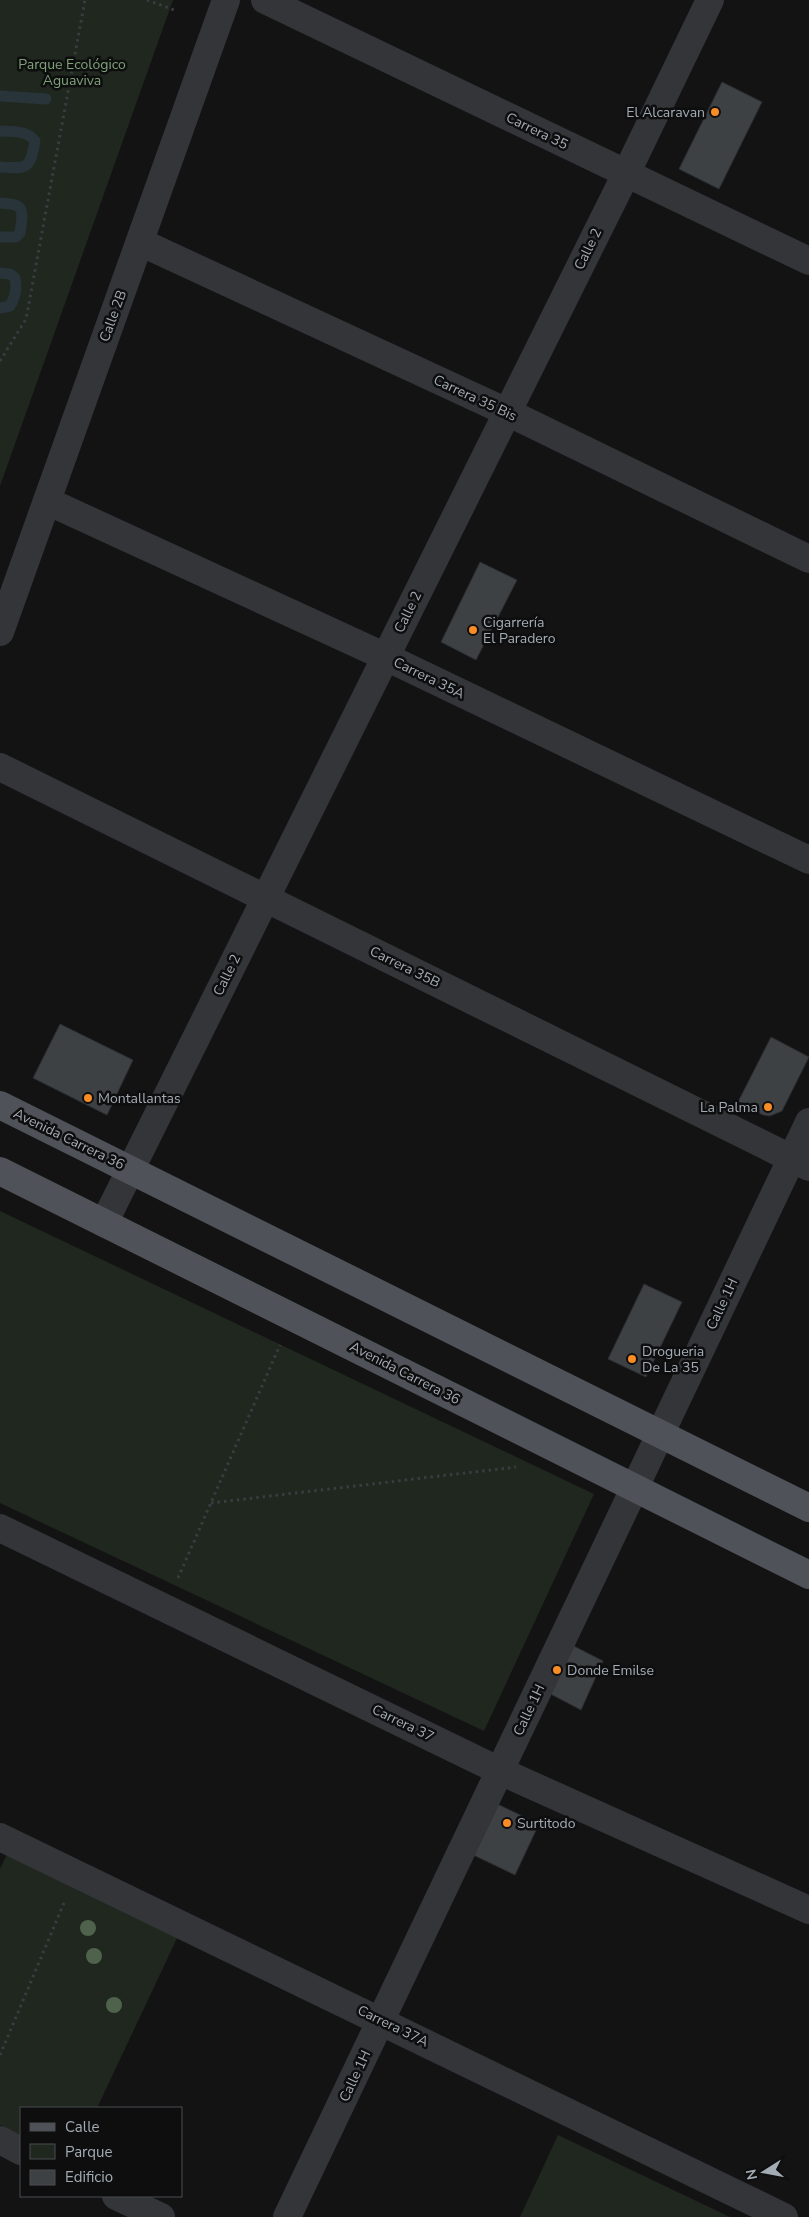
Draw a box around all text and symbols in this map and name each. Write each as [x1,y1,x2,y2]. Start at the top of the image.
park label: Parque Ecológico Aguaviva [18,55,126,90]
place label: El Alcaravan [626,103,705,122]
marker: El Alcaravan [709,106,721,118]
street label: Carrera 35 [503,108,571,154]
street label: Calle 2 [570,225,606,273]
street label: Calle 2B [95,287,131,345]
street label: Carrera 35 Bis [430,370,520,426]
street label: Calle 2 [390,588,426,636]
place label: Cigarrería El Paradero [483,613,556,648]
marker: Cigarrería El Paradero [467,624,479,636]
street label: Carrera 35A [390,653,468,703]
street label: Carrera 35B [367,942,443,992]
street label: Calle 2 [209,951,245,999]
place label: Montallantas [98,1089,181,1108]
marker: Montallantas [82,1092,94,1104]
place label: La Palma [700,1098,758,1117]
marker: La Palma [762,1101,774,1113]
street label: Avenida Carrera 36 [10,1104,128,1174]
street label: Calle 1H [702,1275,742,1333]
street label: Avenida Carrera 36 [347,1337,463,1409]
place label: Drogueria De La 35 [642,1342,704,1377]
marker: Drogueria De La 35 [626,1353,638,1365]
place label: Donde Emilse [567,1661,654,1680]
marker: Donde Emilse [551,1664,563,1676]
street label: Calle 1H [509,1681,549,1739]
street label: Carrera 37 [369,1700,437,1746]
place label: Surtitodo [517,1814,576,1833]
marker: Surtitodo [501,1817,513,1829]
street label: Carrera 37A [354,2001,432,2051]
street label: Calle 1H [335,2047,375,2105]
legend [20,2107,182,2197]
text: Calle [65,2117,100,2137]
text: Parque [65,2142,113,2162]
north arrow [739,2147,789,2197]
text: Edificio [65,2167,113,2187]
text: N [741,2167,762,2181]

